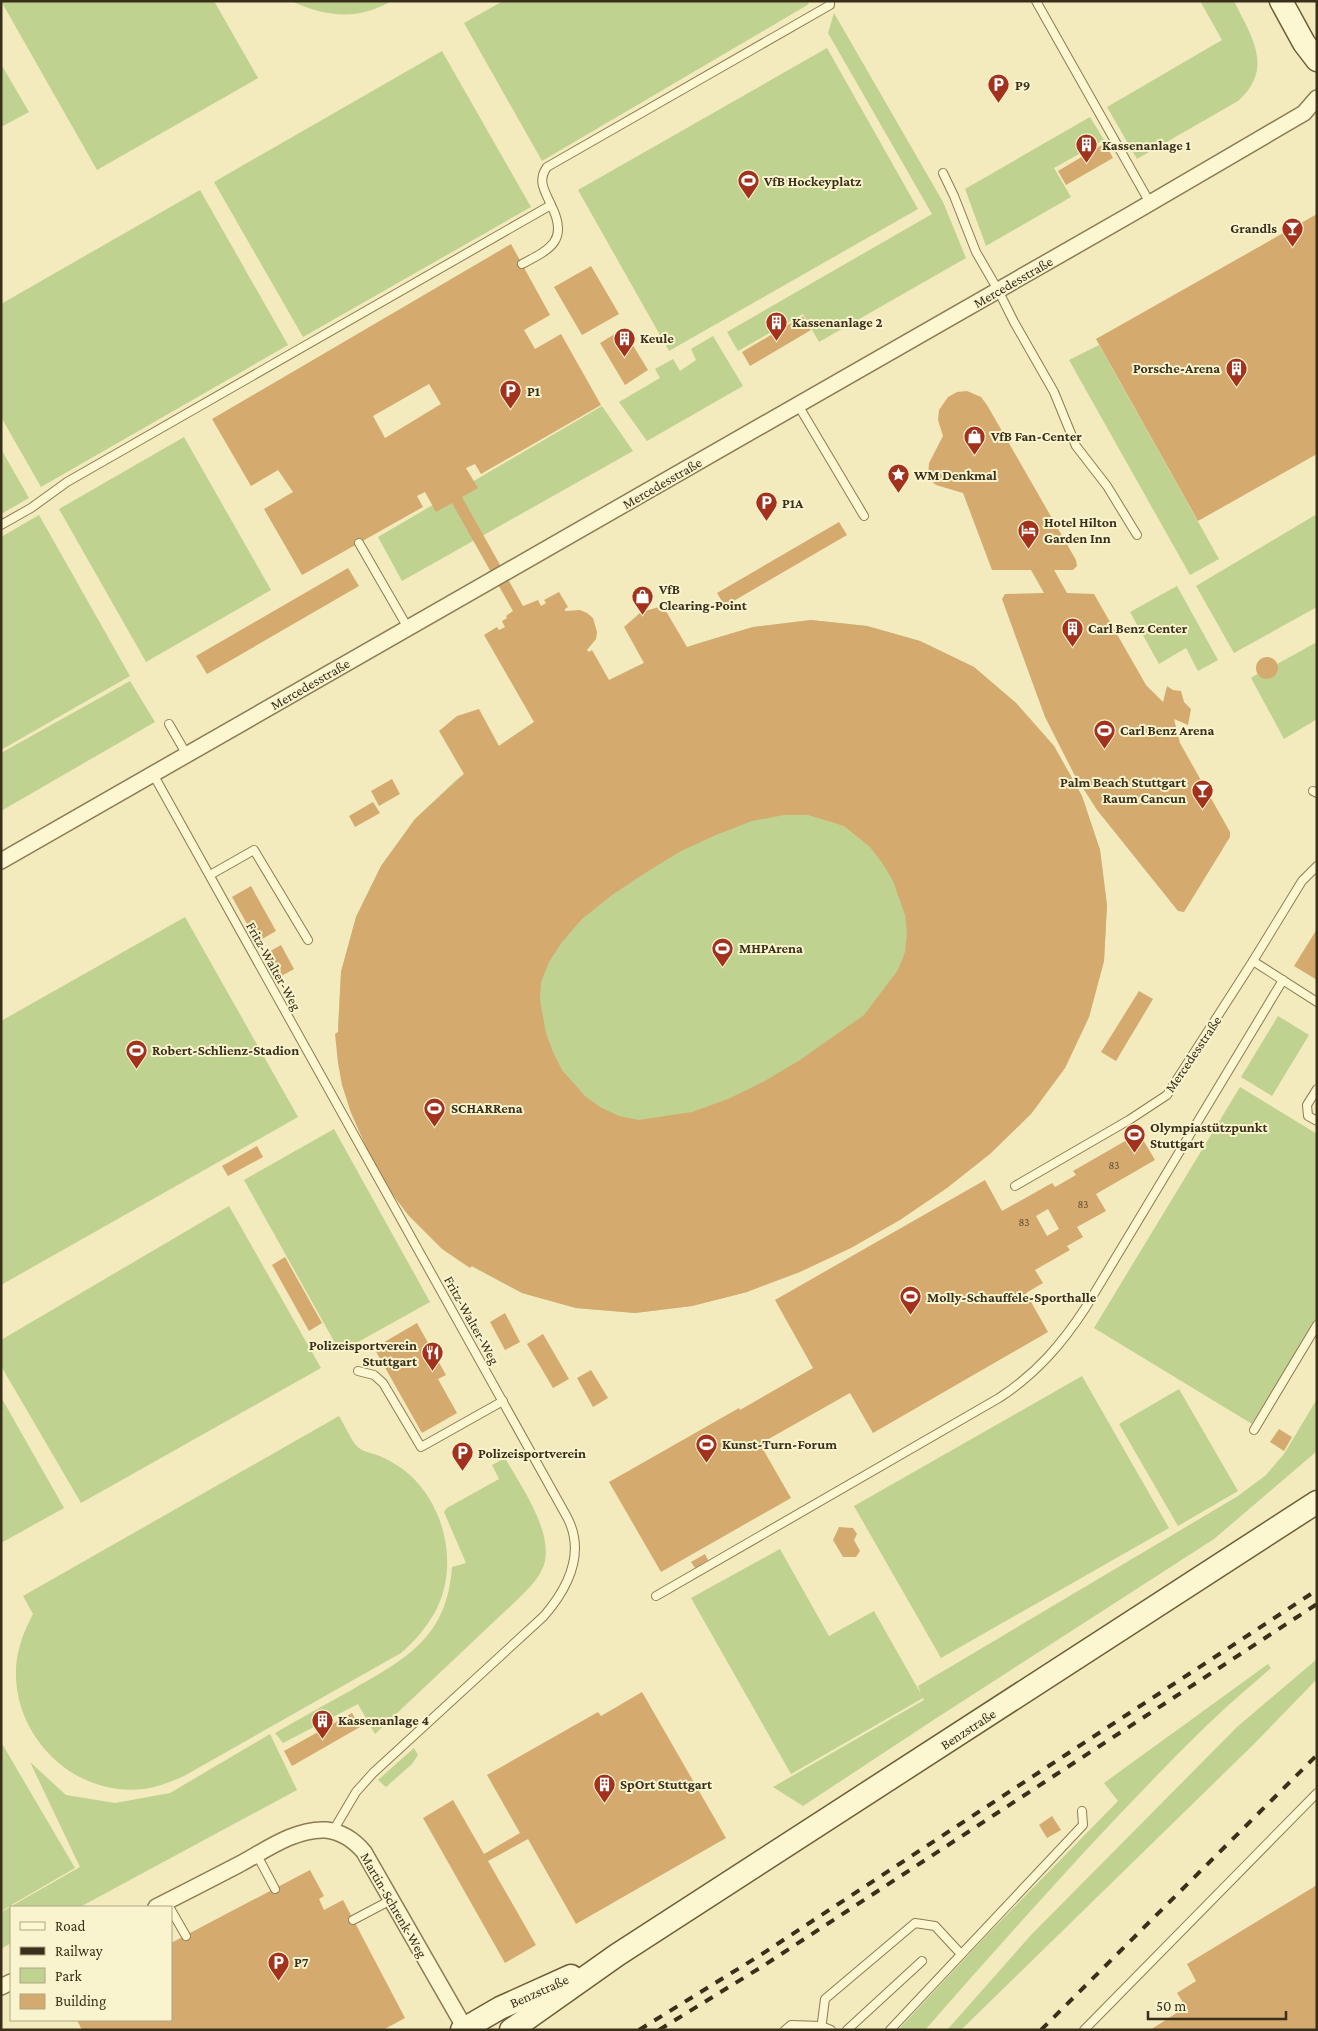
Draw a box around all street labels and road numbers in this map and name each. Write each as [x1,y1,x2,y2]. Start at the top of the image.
street label: Mercedesstraße [971,253,1055,311]
street label: Mercedesstraße [620,454,704,512]
street label: Mercedesstraße [268,655,352,713]
street label: Fritz-Walter-Weg [243,919,305,1013]
street label: Mercedesstraße [1162,1013,1224,1095]
street label: Fritz-Walter-Weg [441,1273,503,1367]
street label: Benzstraße [937,1705,999,1753]
street label: Martin-Schrenk-Weg [357,1850,431,1961]
street label: Benzstraße [507,1971,571,2011]

